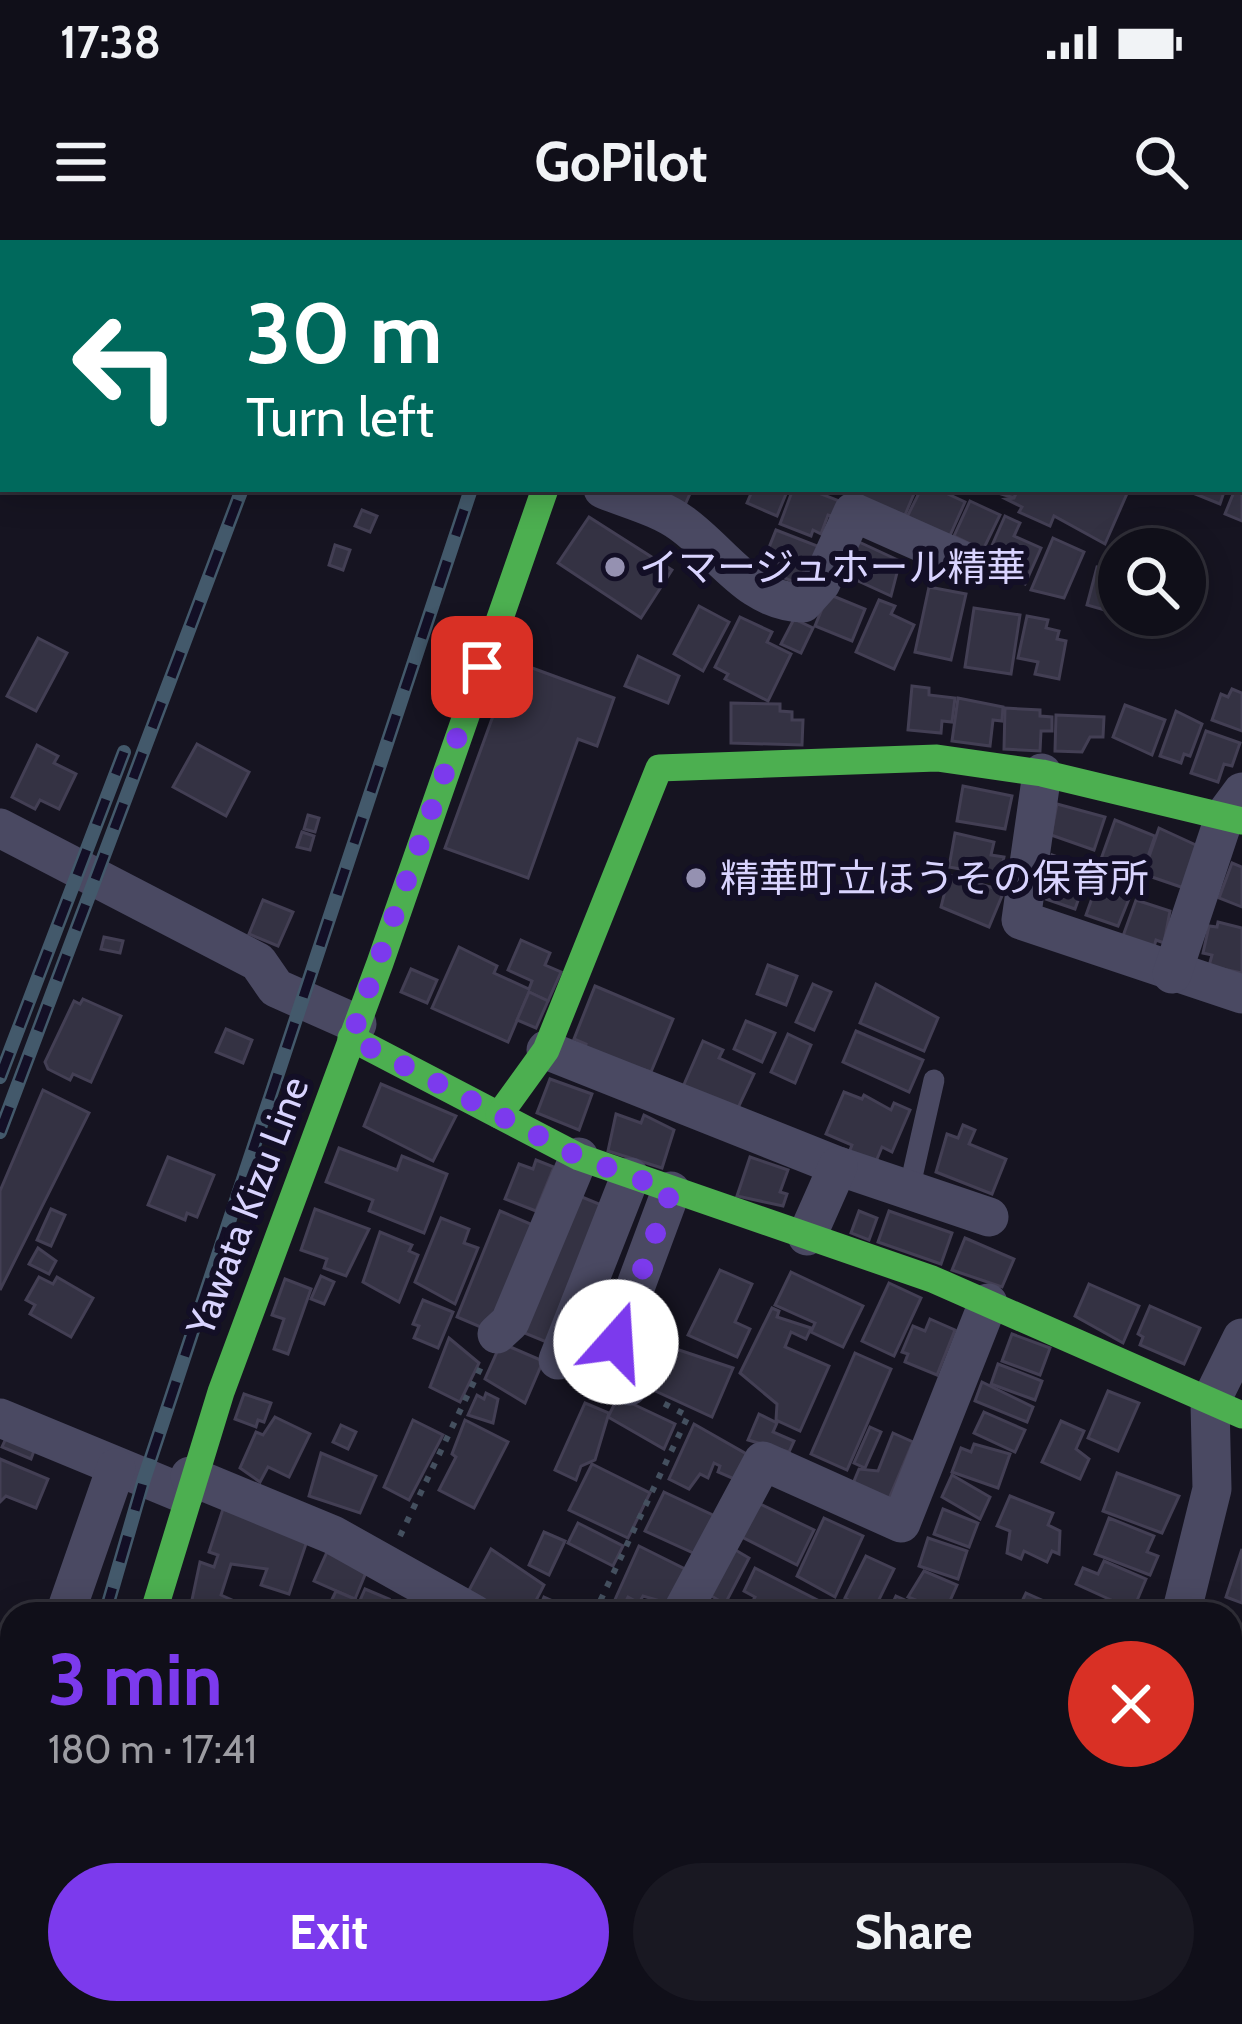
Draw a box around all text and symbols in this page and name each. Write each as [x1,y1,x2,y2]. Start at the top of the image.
text: 17:38 [60,15,161,69]
icon: menu [48,129,114,195]
text: GoPilot [534,129,708,195]
icon: search [1128,129,1194,195]
text: 30 m [246,282,442,384]
icon: left [48,288,204,444]
text: Turn left [246,384,434,450]
map controls [1098,528,1206,636]
button: search [1098,528,1206,636]
place label: イマージュホール精華 [639,543,1026,591]
marker: イマージュホール精華 [602,554,628,580]
pin [431,616,533,718]
icon: arrive [449,634,515,700]
place label: 精華町立ほうその保育所 [720,854,1149,902]
marker: 精華町立ほうその保育所 [683,865,709,891]
street label: Yawata Kizu Line [175,1070,318,1343]
position arrow [553,1279,679,1405]
text: 3 min [48,1636,223,1723]
button: close [1068,1641,1194,1767]
text: 180 m · 17:41 [48,1725,257,1773]
button: Exit [48,1863,609,2001]
button: Share [633,1863,1194,2001]

